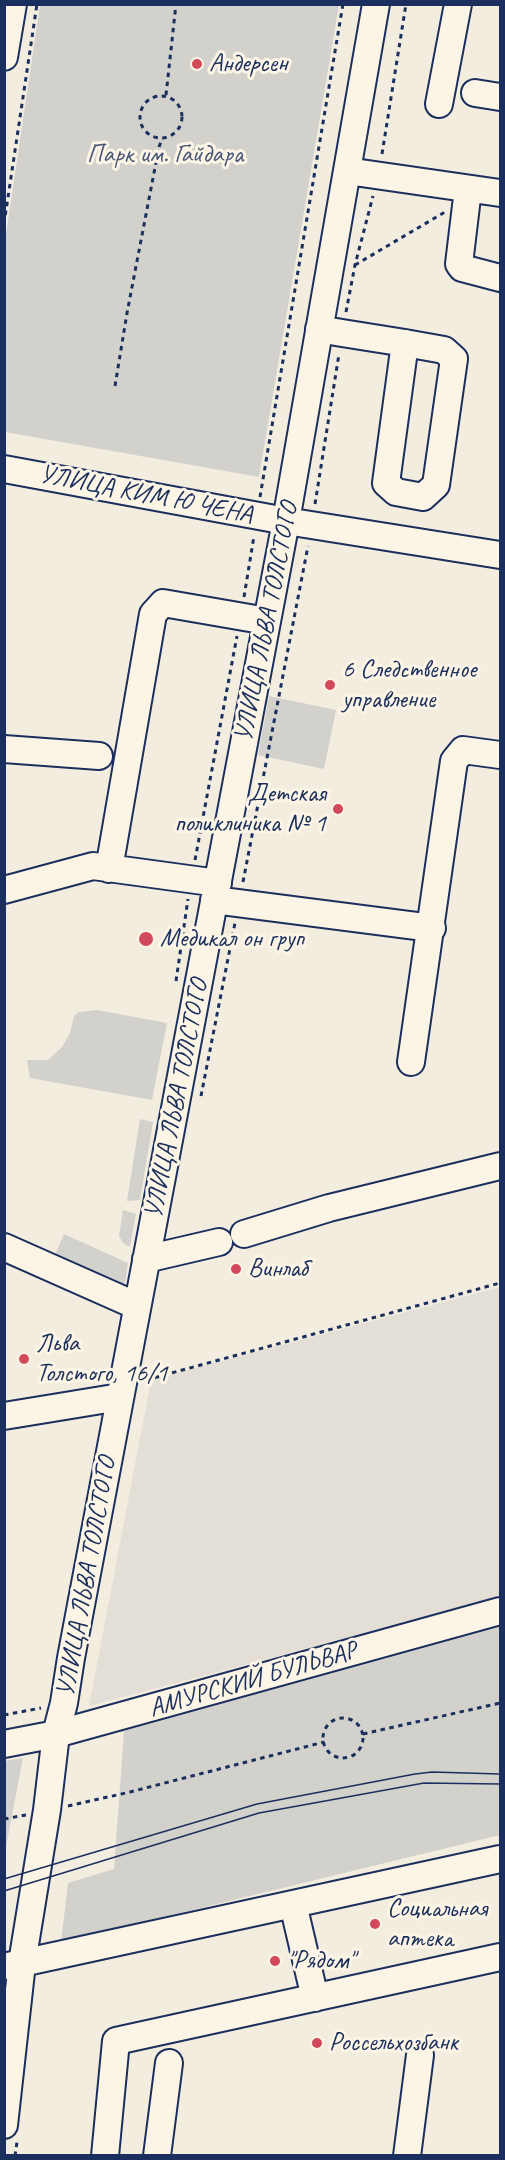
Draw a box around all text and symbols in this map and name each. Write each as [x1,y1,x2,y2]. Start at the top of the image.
place label: Андерсен [209,48,287,80]
marker: Андерсен [190,57,204,71]
park label: Парк им. Гайдара [87,139,243,171]
street label: УЛИЦА КИМ Ю ЧЕНА [37,459,255,531]
street label: УЛИЦА ЛЬВА ТОЛСТОГО [229,500,305,744]
place label: 6 Следственное управление [342,654,476,716]
marker: 6 Следственное управление [323,678,337,692]
place label: Детская поликлиника № 1 [174,778,326,840]
marker: Детская поликлиника № 1 [331,802,345,816]
place label: Медикал он груп [160,923,304,955]
marker: Медикал он груп [137,930,155,948]
street label: УЛИЦА ЛЬВА ТОЛСТОГО [139,977,215,1221]
place label: Винлаб [248,1253,307,1285]
marker: Винлаб [229,1262,243,1276]
place label: Льва Толстого, 16/1 [36,1328,167,1390]
marker: Льва Толстого, 16/1 [17,1352,31,1366]
street label: УЛИЦА ЛЬВА ТОЛСТОГО [51,1455,123,1699]
street label: АМУРСКИЙ БУЛЬВАР [145,1635,361,1725]
place label: Социальная аптека [387,1893,487,1954]
marker: Социальная аптека [368,1917,382,1931]
place label: "Рядом" [287,1945,354,1977]
marker: "Рядом" [268,1954,282,1968]
place label: Россельхозбанк [329,2027,458,2059]
marker: Россельхозбанк [310,2036,324,2050]

